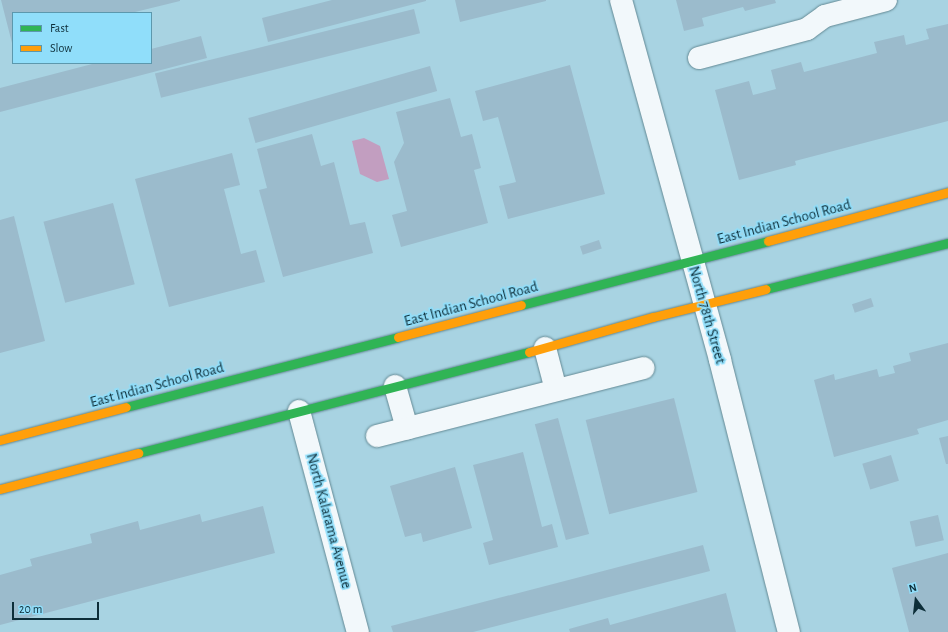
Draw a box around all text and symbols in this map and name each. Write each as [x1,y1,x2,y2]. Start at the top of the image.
legend [12,12,152,64]
text: Fast [50,22,69,34]
text: Slow [50,42,72,54]
street label: East Indian School Road [715,195,853,249]
street label: North 78th Street [684,264,730,366]
street label: East Indian School Road [402,277,540,331]
street label: East Indian School Road [88,358,226,412]
street label: North Kalarama Avenue [302,451,356,591]
north arrow [896,580,936,620]
text: N [908,582,918,594]
scale bar [14,594,101,620]
text: 20 m [19,603,42,615]

